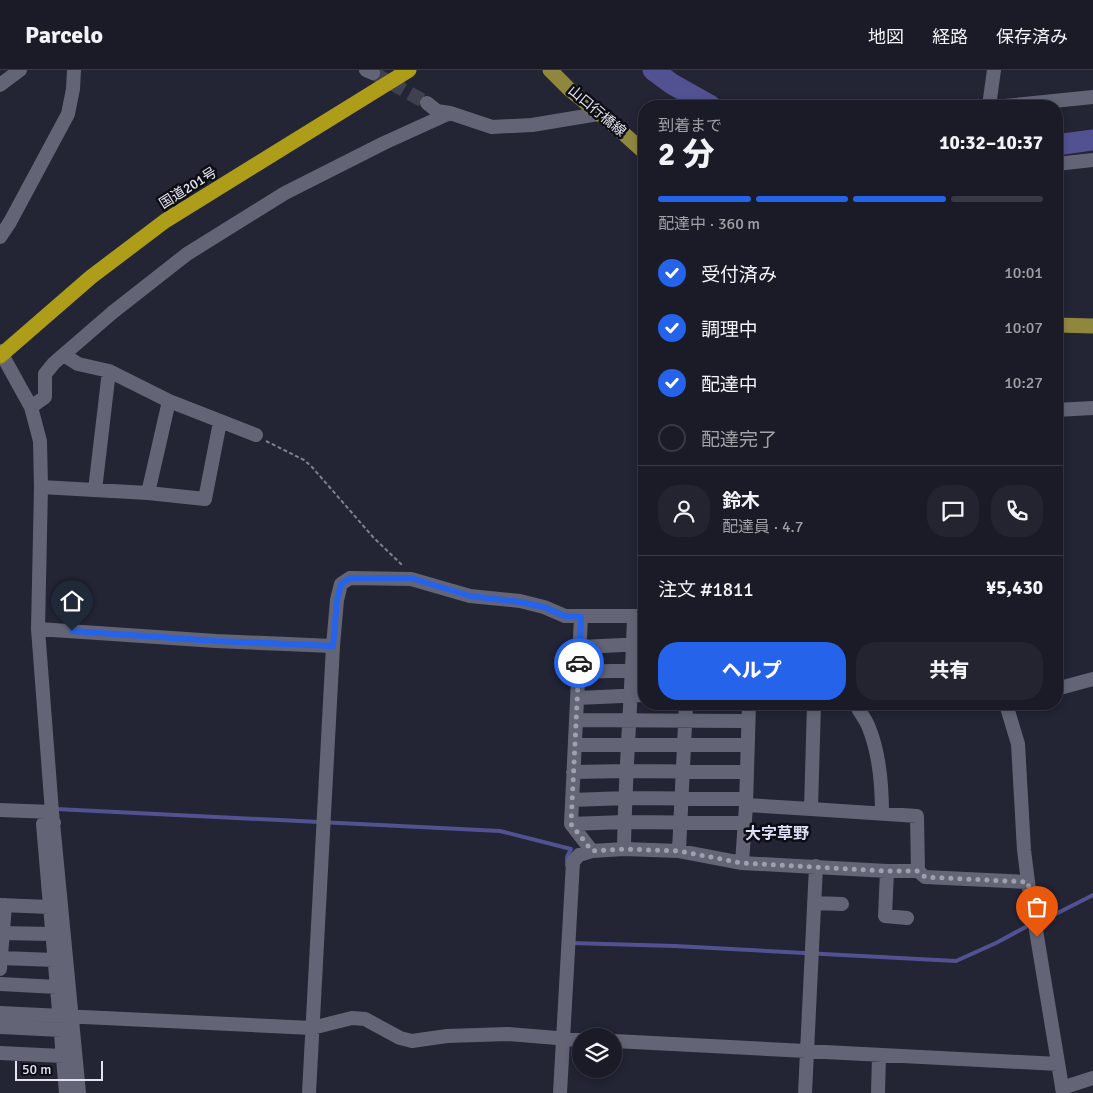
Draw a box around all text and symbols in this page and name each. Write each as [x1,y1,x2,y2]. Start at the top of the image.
text: Parcelo [25,20,103,50]
text: 地図 [868,26,904,48]
text: 経路 [932,26,968,48]
text: 保存済み [996,26,1068,48]
street label: 山口行橋線 [565,82,629,140]
text: 到着まで [658,116,722,136]
text: 10:32–10:37 [939,131,1043,155]
text: 2 分 [658,135,714,174]
street label: 国道201号 [156,164,220,212]
text: 配達中 · 360 m [658,214,760,234]
icon: check [658,259,686,287]
text: 受付済み [701,263,777,287]
text: 10:01 [1004,263,1043,283]
icon: check [658,314,686,342]
text: 調理中 [701,318,758,342]
text: 10:07 [1004,318,1043,338]
icon: check [658,369,686,397]
text: 配達中 [701,373,758,397]
text: 10:27 [1004,373,1043,393]
text: 配達完了 [701,428,777,452]
button: person [658,485,710,537]
button: chat [927,485,979,537]
button: phone [991,485,1043,537]
text: 鈴木 [722,489,760,513]
text: 配達員 · 4.7 [722,517,803,537]
text: ¥5,430 [986,576,1043,600]
text: 注文 #1811 [658,578,753,602]
pin [51,580,93,631]
icon: home [58,587,86,615]
courier [554,638,604,688]
button: ヘルプ [658,642,846,700]
button: 共有 [856,642,1043,700]
icon: car [565,649,593,677]
district label: 大字草野 [745,824,809,844]
pin [1016,886,1058,937]
icon: bag [1023,893,1051,921]
map controls [572,1028,622,1078]
button: layers [572,1028,622,1078]
scale bar [15,1058,102,1081]
text: 50 m [22,1061,51,1078]

